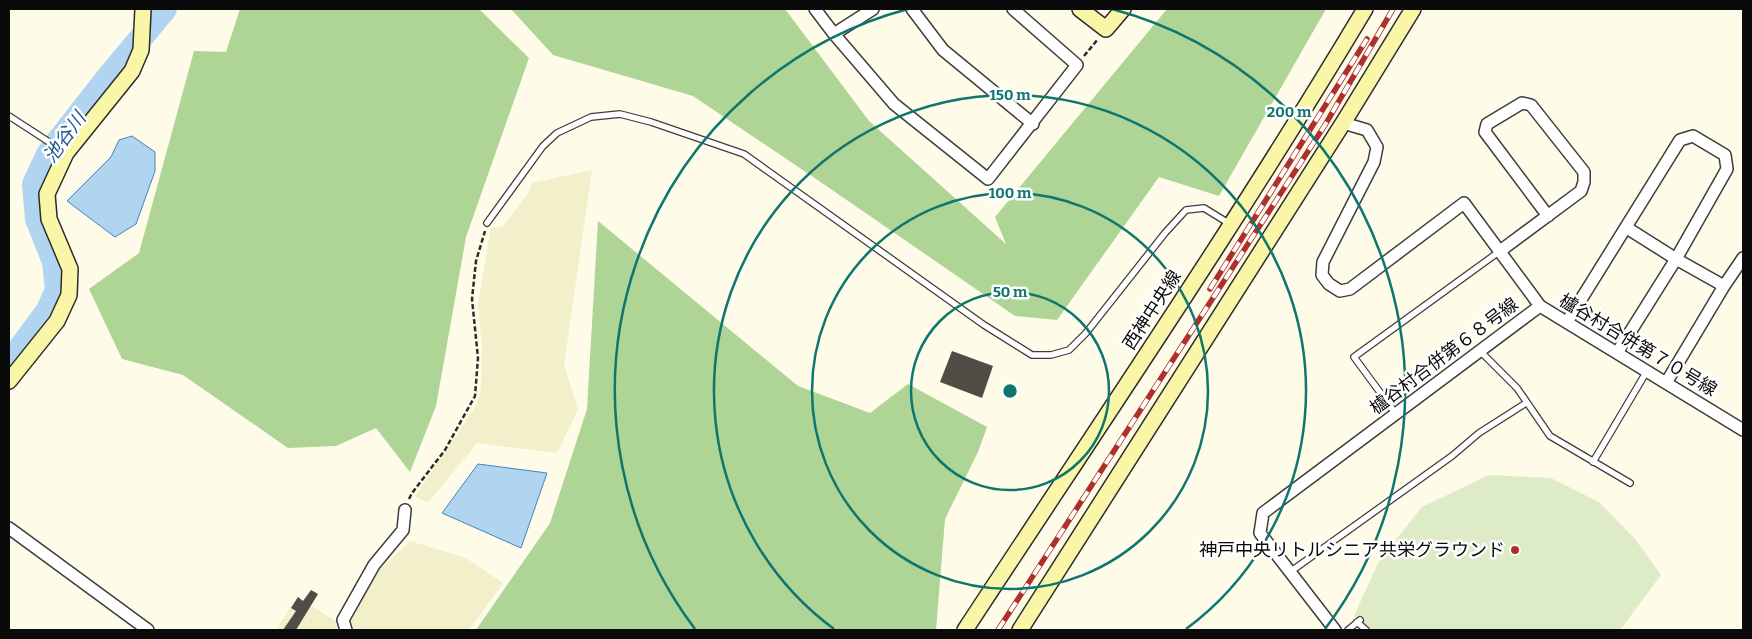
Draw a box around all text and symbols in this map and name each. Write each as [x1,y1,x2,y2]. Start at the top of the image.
text: 150 m [989,86,1031,104]
text: 200 m [1267,103,1312,121]
water label: 池谷川 [38,106,92,167]
text: 100 m [989,184,1032,202]
street label: 西神中央線 [1118,266,1186,354]
text: 50 m [993,283,1028,301]
street label: 櫨谷村合併第７０号線 [1555,289,1721,401]
street label: 櫨谷村合併第６８号線 [1366,293,1522,419]
centre of rings [1001,382,1019,400]
place label: 神戸中央リトルシニア共栄グラウンド [1199,539,1505,561]
marker: 神戸中央リトルシニア共栄グラウンド [1509,544,1521,556]

